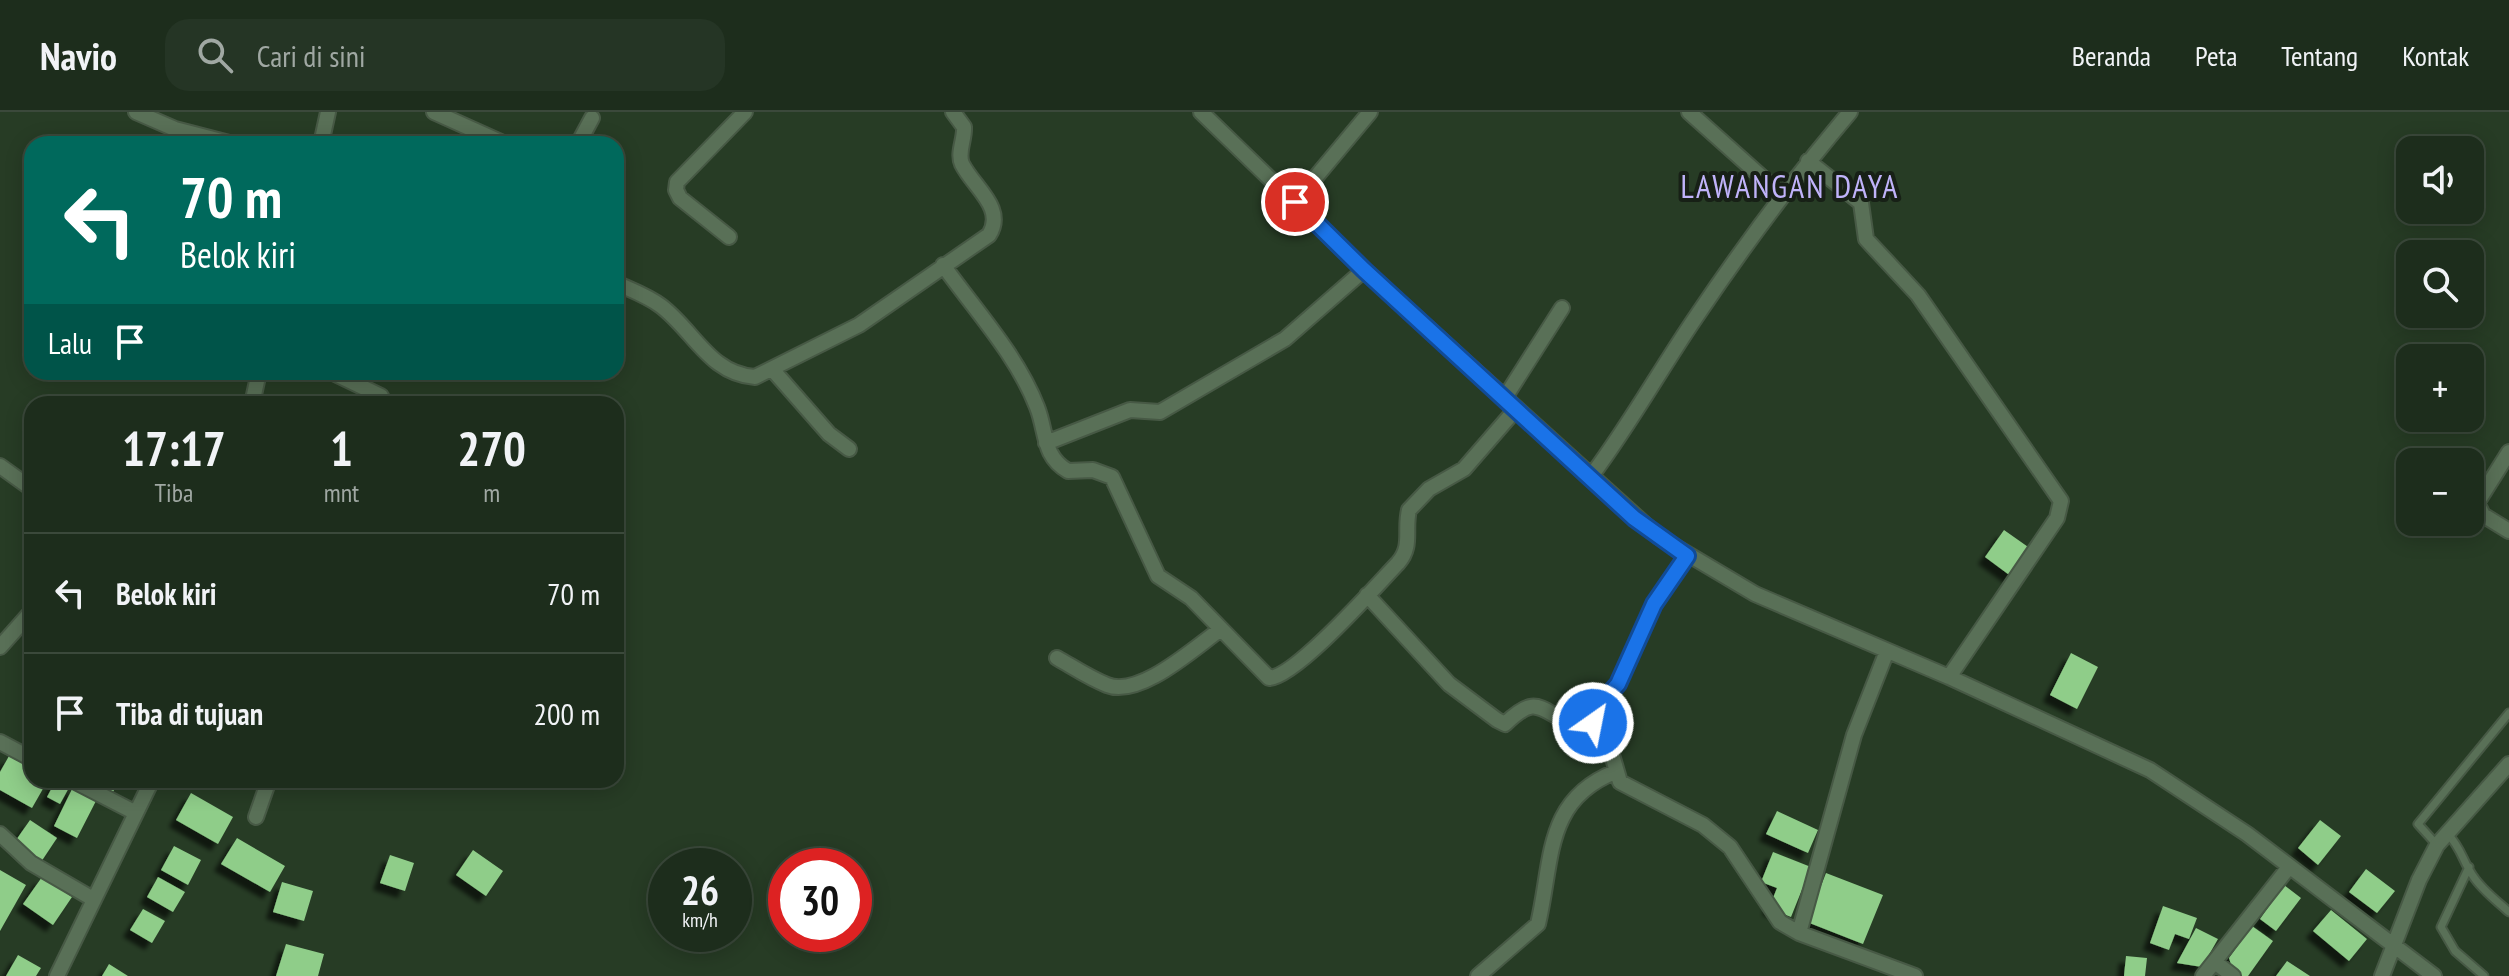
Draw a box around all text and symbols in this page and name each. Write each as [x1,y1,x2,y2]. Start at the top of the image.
search box [165,19,725,91]
text: Navio [40,31,117,80]
icon: search [193,33,237,77]
text: Cari di sini [257,36,365,75]
text: Beranda [2072,37,2151,74]
text: Peta [2195,37,2237,74]
text: Tentang [2281,37,2358,74]
text: Kontak [2402,37,2469,74]
map controls [2396,136,2484,536]
button: sound [2396,136,2484,224]
text: 70 m [180,161,282,233]
district label: LAWANGAN DAYA [1681,165,1900,207]
icon: left [48,168,152,272]
pin [1261,168,1329,236]
icon: arrive [1273,180,1317,224]
text: Belok kiri [180,231,296,278]
button: search [2396,240,2484,328]
icon: arrive [108,320,152,364]
text: Lalu [48,323,92,362]
button: + [2396,344,2484,432]
text: 17:17 [122,417,226,479]
text: 1 [330,417,353,479]
text: 270 [457,417,526,479]
button: − [2396,448,2484,536]
text: Tiba [154,476,193,509]
text: mnt [324,476,359,509]
text: m [483,476,500,509]
icon: left [48,571,92,615]
text: Belok kiri [116,574,217,613]
text: 70 m [547,574,600,613]
position arrow [1551,681,1635,765]
icon: arrive [48,691,92,735]
text: Tiba di tujuan [116,694,263,733]
text: 200 m [534,694,600,733]
speed limit sign: 30 [768,848,872,952]
text: 26 [681,864,719,916]
text: km/h [682,907,718,933]

